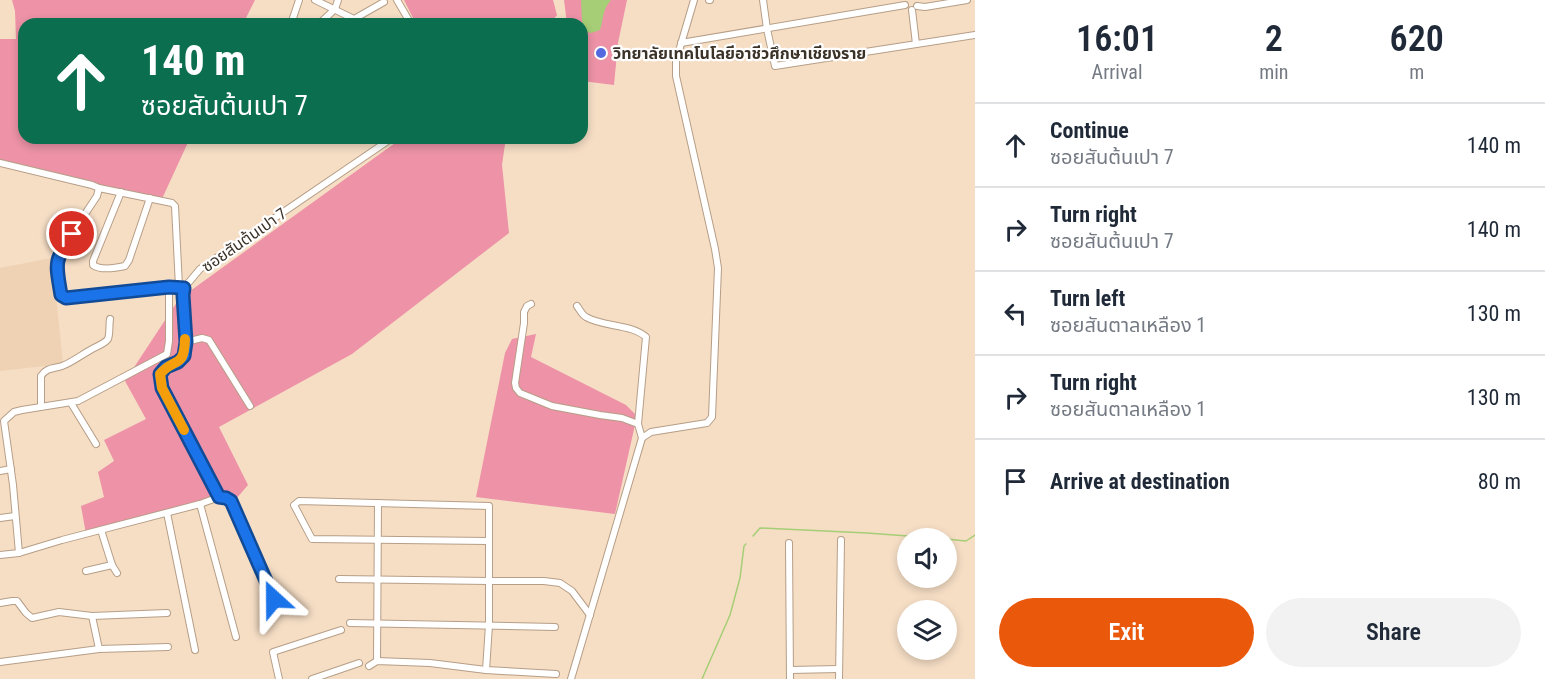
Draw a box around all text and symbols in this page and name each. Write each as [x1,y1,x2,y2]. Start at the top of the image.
text: 16:01 [1076,18,1158,60]
text: 2 [1265,18,1283,60]
text: 620 [1390,18,1444,60]
text: 140 m [141,36,246,85]
icon: ahead [42,42,120,120]
place label: วิทยาลัยเทคโนโลยีอาชีวศึกษาเชียงราย [613,44,866,63]
marker: วิทยาลัยเทคโนโลยีอาชีวศึกษาเชียงราย [594,46,608,60]
text: Arrival [1092,60,1143,84]
text: min [1259,60,1288,84]
text: m [1409,60,1424,84]
text: ซอยสันต้นเปา 7 [141,90,308,122]
text: Continue [1050,118,1129,143]
icon: ahead [999,129,1032,162]
text: 140 m [1467,133,1521,158]
text: ซอยสันต้นเปา 7 [1050,145,1174,169]
text: Turn right [1050,202,1137,227]
street label: ซอยสันต้นเปา 7 [198,204,290,276]
pin [46,208,97,259]
icon: right [999,213,1032,246]
icon: arrive [55,217,88,250]
text: 140 m [1467,217,1521,242]
text: ซอยสันต้นเปา 7 [1050,229,1174,253]
text: Turn left [1050,286,1125,311]
icon: left [999,297,1032,330]
text: 130 m [1467,301,1521,326]
text: ซอยสันตาลเหลือง 1 [1050,313,1206,337]
text: Turn right [1050,370,1137,395]
icon: right [999,381,1032,414]
text: 130 m [1467,385,1521,410]
text: ซอยสันตาลเหลือง 1 [1050,397,1206,421]
icon: arrive [999,465,1032,498]
text: Arrive at destination [1050,469,1230,494]
text: 80 m [1478,469,1521,494]
map controls [897,528,957,660]
button: sound [897,528,957,588]
position arrow [242,567,306,631]
button: Exit [999,598,1254,667]
button: Share [1266,598,1521,667]
button: layers [897,600,957,660]

